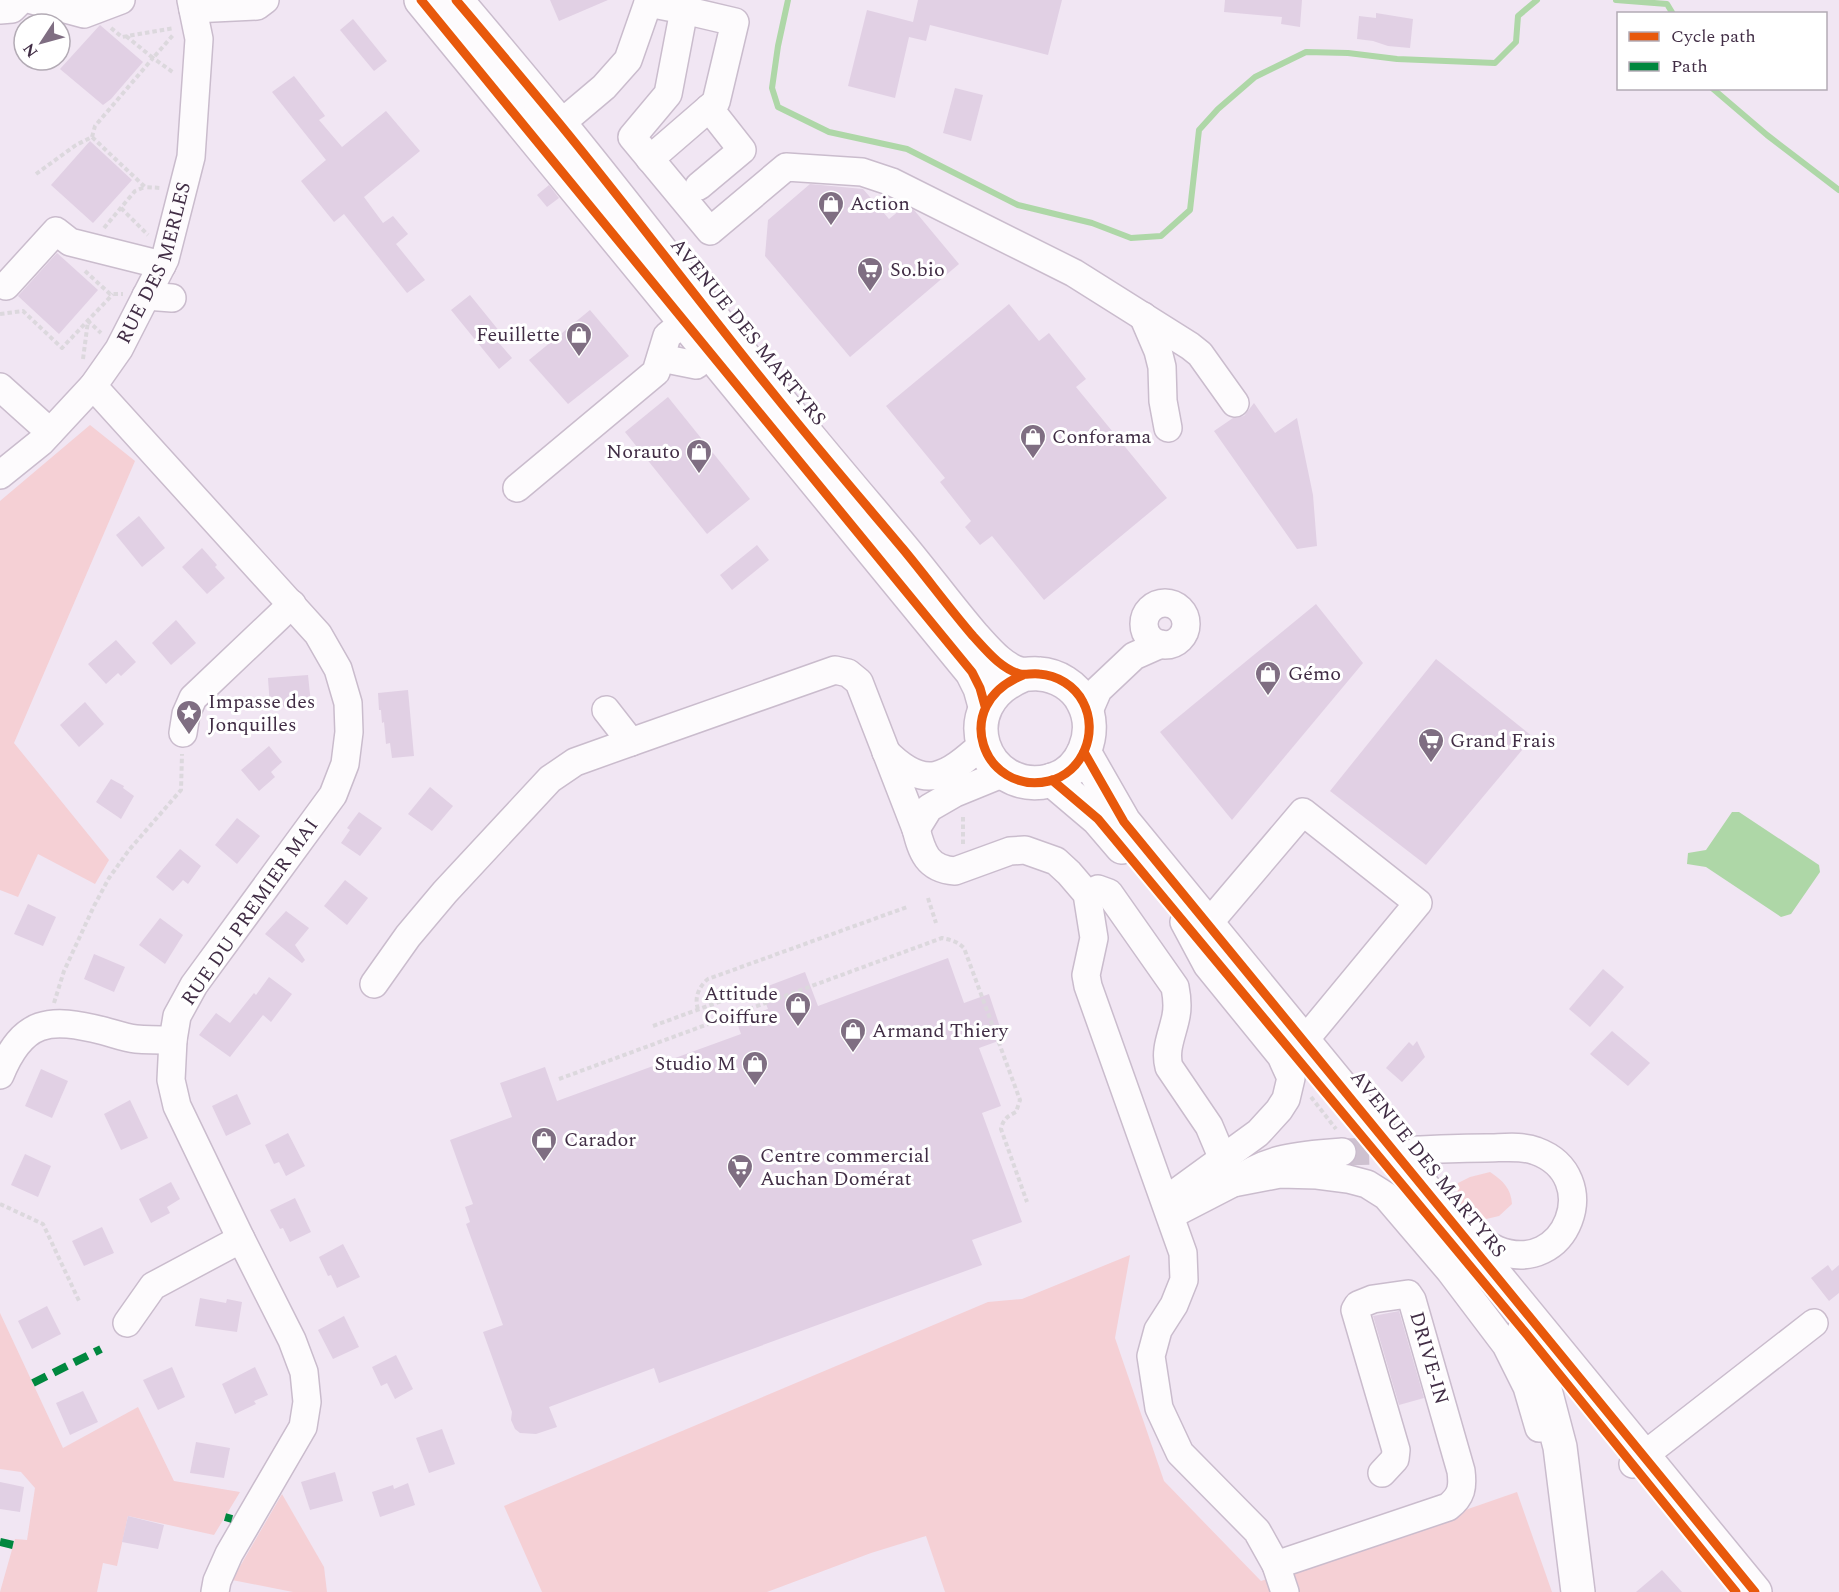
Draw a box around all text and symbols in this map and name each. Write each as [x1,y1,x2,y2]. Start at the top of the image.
north arrow [12,12,72,72]
legend [1617,12,1827,90]
text: Cycle path [1671,23,1756,50]
text: N [17,38,44,63]
text: Path [1671,53,1708,80]
street label: RUE DES MERLES [109,179,199,349]
shop icon: Action [816,189,846,227]
place label: Action [850,189,910,219]
street label: AVENUE DES MARTYRS [663,232,833,432]
supermarket icon: So.bio [855,255,885,293]
place label: So.bio [890,255,945,285]
place label: Feuillette [476,320,560,350]
shop icon: Feuillette [564,320,594,358]
shop icon: Conforama [1018,422,1048,460]
place label: Conforama [1052,422,1152,452]
place label: Norauto [606,437,680,467]
shop icon: Norauto [684,437,714,475]
shop icon: Gémo [1253,659,1283,697]
place label: Gémo [1288,659,1341,689]
place label: Impasse des Jonquilles [208,687,315,740]
place icon: Impasse des Jonquilles [174,698,204,736]
supermarket icon: Grand Frais [1416,726,1446,764]
place label: Grand Frais [1450,726,1556,756]
street label: RUE DU PREMIER MAI [174,812,326,1012]
place label: Attitude Coiffure [704,979,778,1032]
shop icon: Attitude Coiffure [783,990,813,1028]
shop icon: Armand Thiery [838,1016,868,1054]
place label: Armand Thiery [872,1016,1010,1046]
place label: Studio M [654,1049,736,1079]
shop icon: Studio M [740,1049,770,1087]
street label: AVENUE DES MARTYRS [1343,1064,1513,1264]
shop icon: Carador [529,1125,559,1163]
place label: Carador [564,1125,636,1155]
place label: Centre commercial Auchan Domérat [760,1141,930,1194]
supermarket icon: Centre commercial Auchan Domérat [725,1152,755,1190]
street label: DRIVE-IN [1401,1308,1457,1408]

